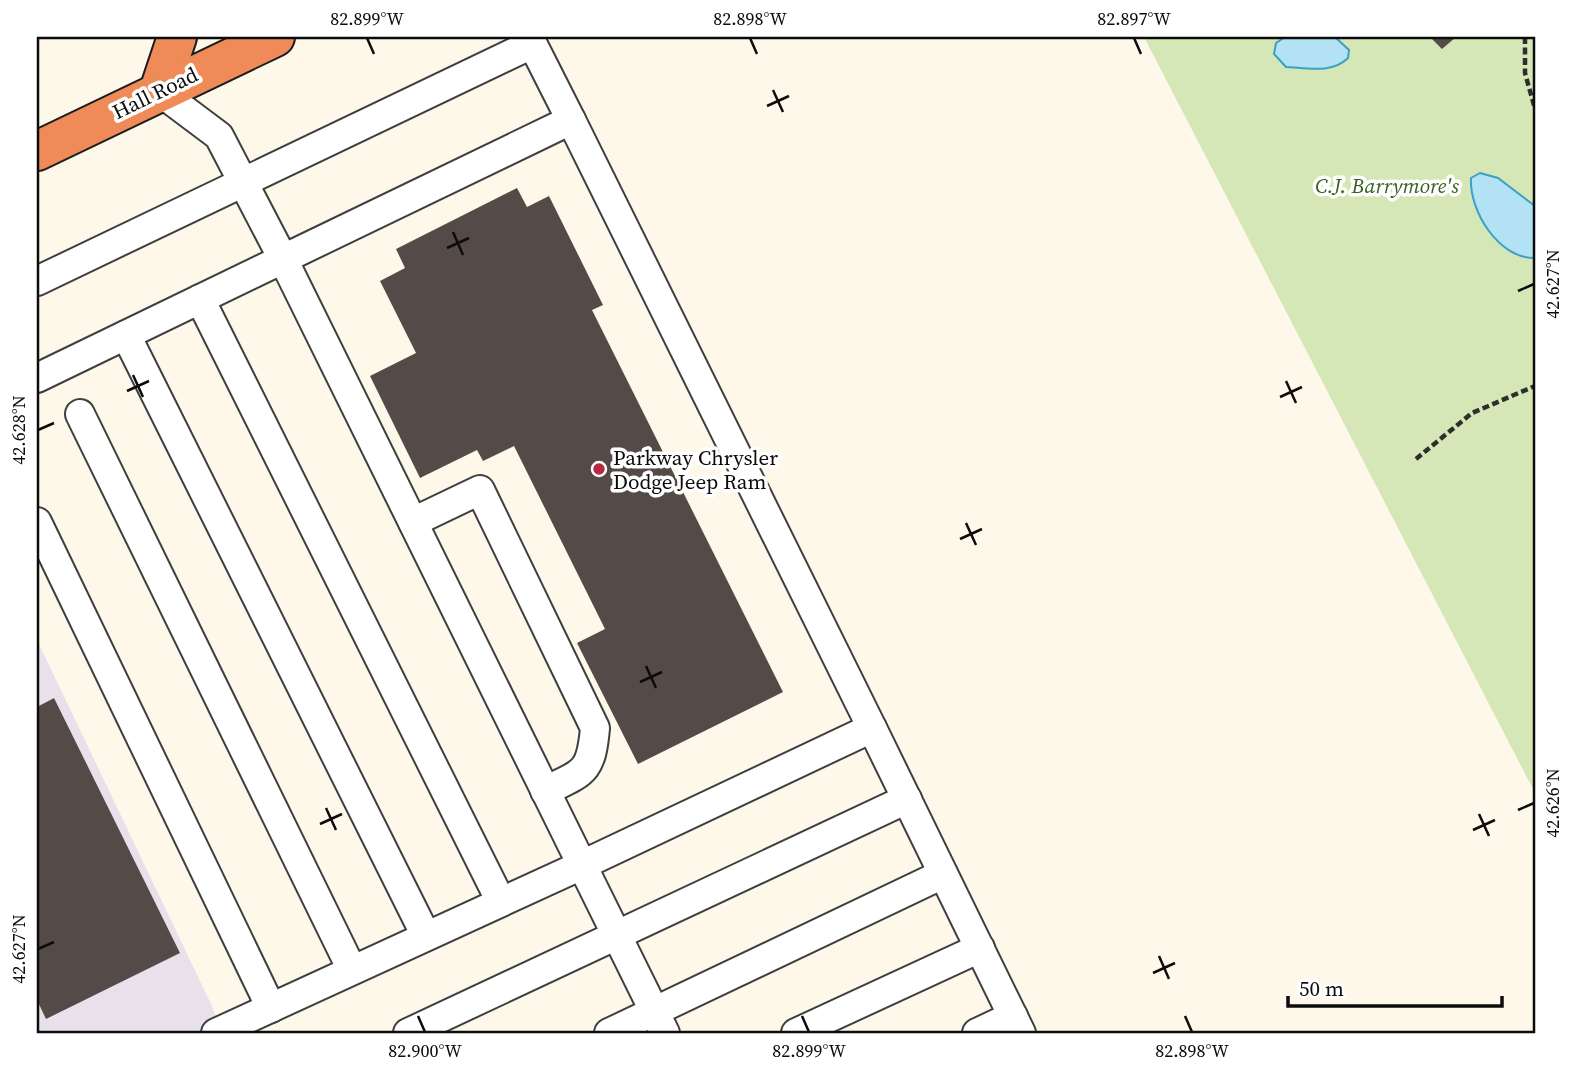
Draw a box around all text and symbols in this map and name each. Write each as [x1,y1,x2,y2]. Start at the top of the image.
text: 82.899°W [330,6,404,31]
text: 82.898°W [713,6,787,31]
text: 82.897°W [1097,6,1171,31]
street label: Hall Road [107,60,203,126]
park label: C.J. Barrymore's [1315,171,1459,200]
text: 42.627°N [1540,249,1565,319]
text: 42.628°N [6,395,31,465]
place label: Parkway Chrysler Dodge Jeep Ram [613,443,778,496]
marker: Parkway Chrysler Dodge Jeep Ram [591,461,607,477]
text: 42.626°N [1540,768,1565,838]
text: 42.627°N [6,914,31,984]
scale bar [1288,965,1502,1009]
text: 50 m [1299,974,1344,1003]
text: 82.900°W [388,1038,462,1063]
text: 82.899°W [772,1038,846,1063]
text: 82.898°W [1155,1038,1229,1063]

